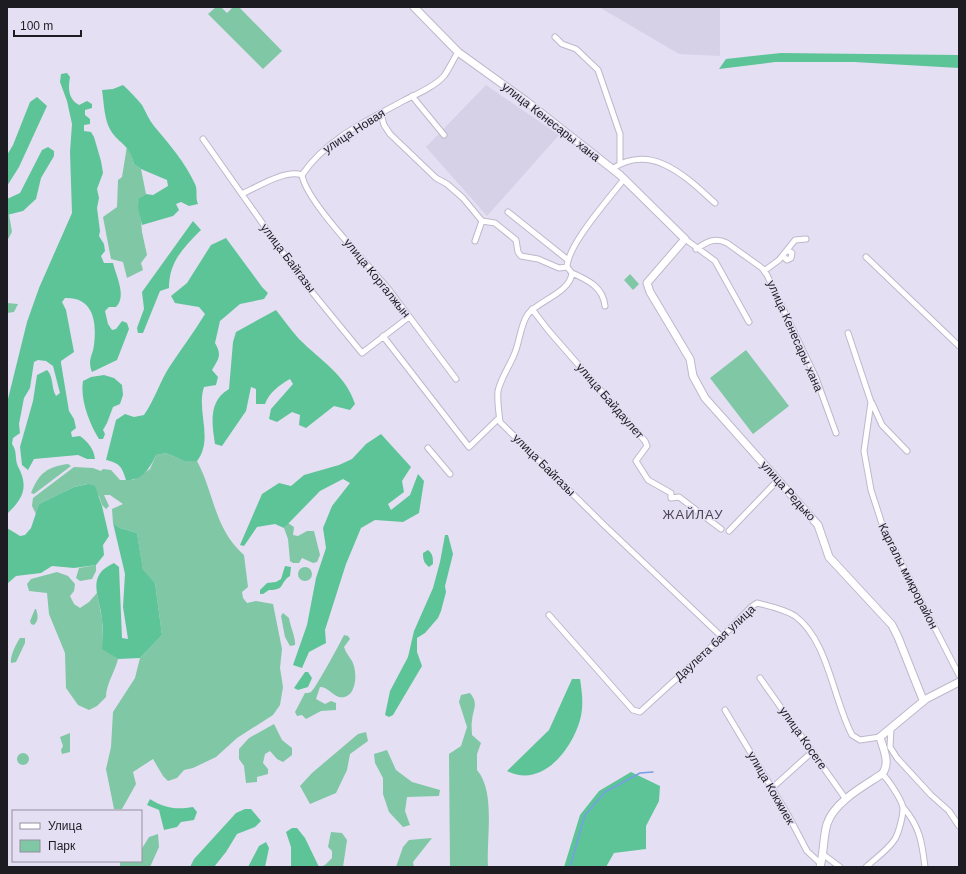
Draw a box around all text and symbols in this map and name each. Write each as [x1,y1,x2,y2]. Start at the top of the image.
scale bar [14,12,81,38]
text: 100 m [20,19,53,33]
street label: улица Кенесары хана [499,79,603,165]
street label: улица Новая [320,106,388,156]
street label: улица Байгазы [258,221,318,295]
street label: улица Коргалжын [341,236,413,320]
street label: улица Кенесары хана [764,278,826,394]
street label: улица Байдаулет [573,360,647,442]
street label: улица Байгазы [510,431,578,499]
street label: улица Редько [758,458,819,524]
district label: ЖАЙЛАУ [663,507,723,522]
street label: Каргалы микрорайон [875,521,941,631]
street label: Даулета бая улица [672,602,758,684]
street label: улица Косеге [776,704,830,772]
street label: улица Кокжиек [744,749,798,828]
legend [12,810,142,862]
text: Улица [48,819,82,833]
text: Парк [48,839,76,853]

